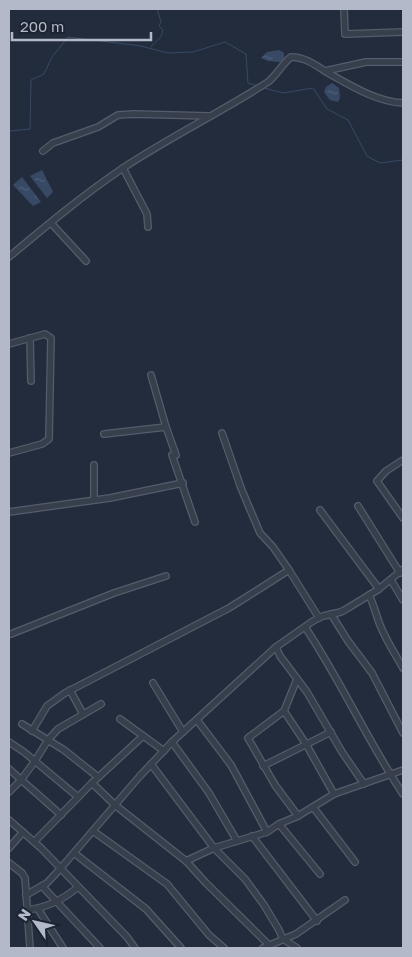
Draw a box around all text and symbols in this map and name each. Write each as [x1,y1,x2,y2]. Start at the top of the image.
scale bar [12,10,151,42]
text: 200 m [20,17,64,35]
north arrow [10,897,60,947]
text: N [14,905,34,924]

